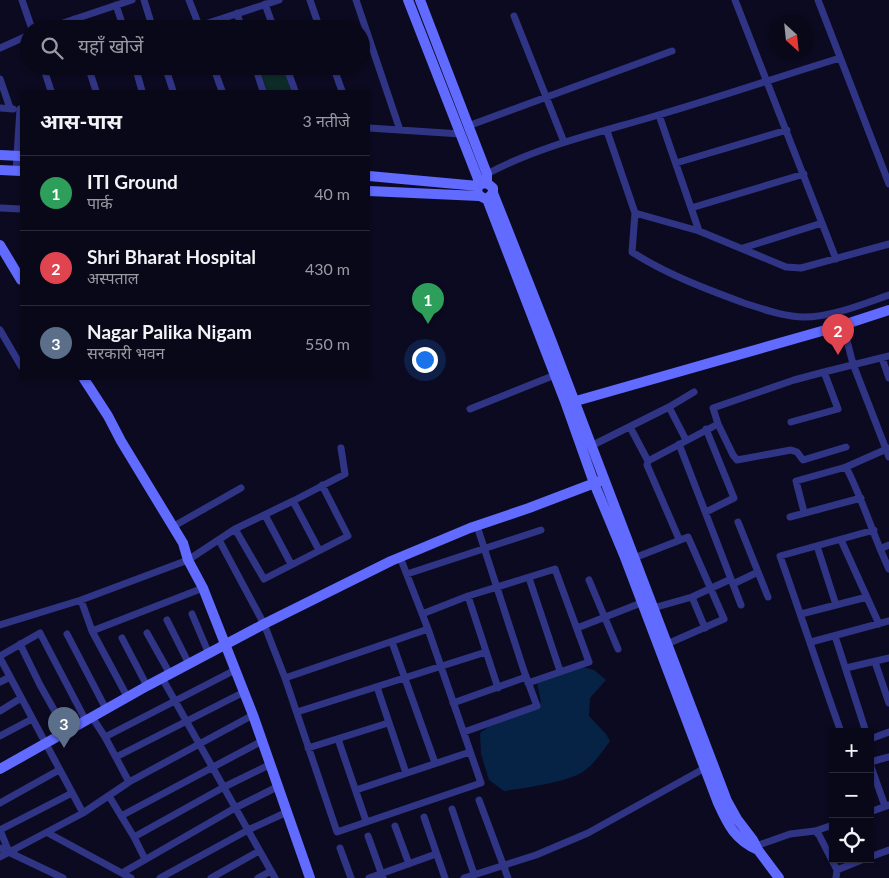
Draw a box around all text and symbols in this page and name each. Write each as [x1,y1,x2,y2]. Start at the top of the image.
north arrow [769,15,814,60]
search box [20,20,370,75]
icon: search [38,34,66,62]
text: यहाँ खोजें [78,34,143,57]
text: आस-पास [40,108,122,133]
text: 3 नतीजे [303,111,350,130]
text: ITI Ground [87,170,178,193]
text: 1 [51,184,61,203]
text: 40 m [314,184,350,203]
text: पार्क [87,193,113,212]
text: Shri Bharat Hospital [87,245,256,268]
text: 2 [51,259,61,278]
text: 430 m [305,259,350,278]
text: अस्पताल [87,268,139,287]
pin: 1 [412,283,444,324]
pin: 2 [822,314,854,355]
text: Nagar Palika Nigam [87,320,252,343]
text: 3 [51,334,61,353]
text: 550 m [305,334,350,353]
text: सरकारी भवन [87,343,165,362]
your location [412,347,438,373]
pin: 3 [48,707,80,748]
map controls [829,728,874,863]
button: + [829,728,874,773]
button: − [829,773,874,818]
button: locate [829,818,874,863]

